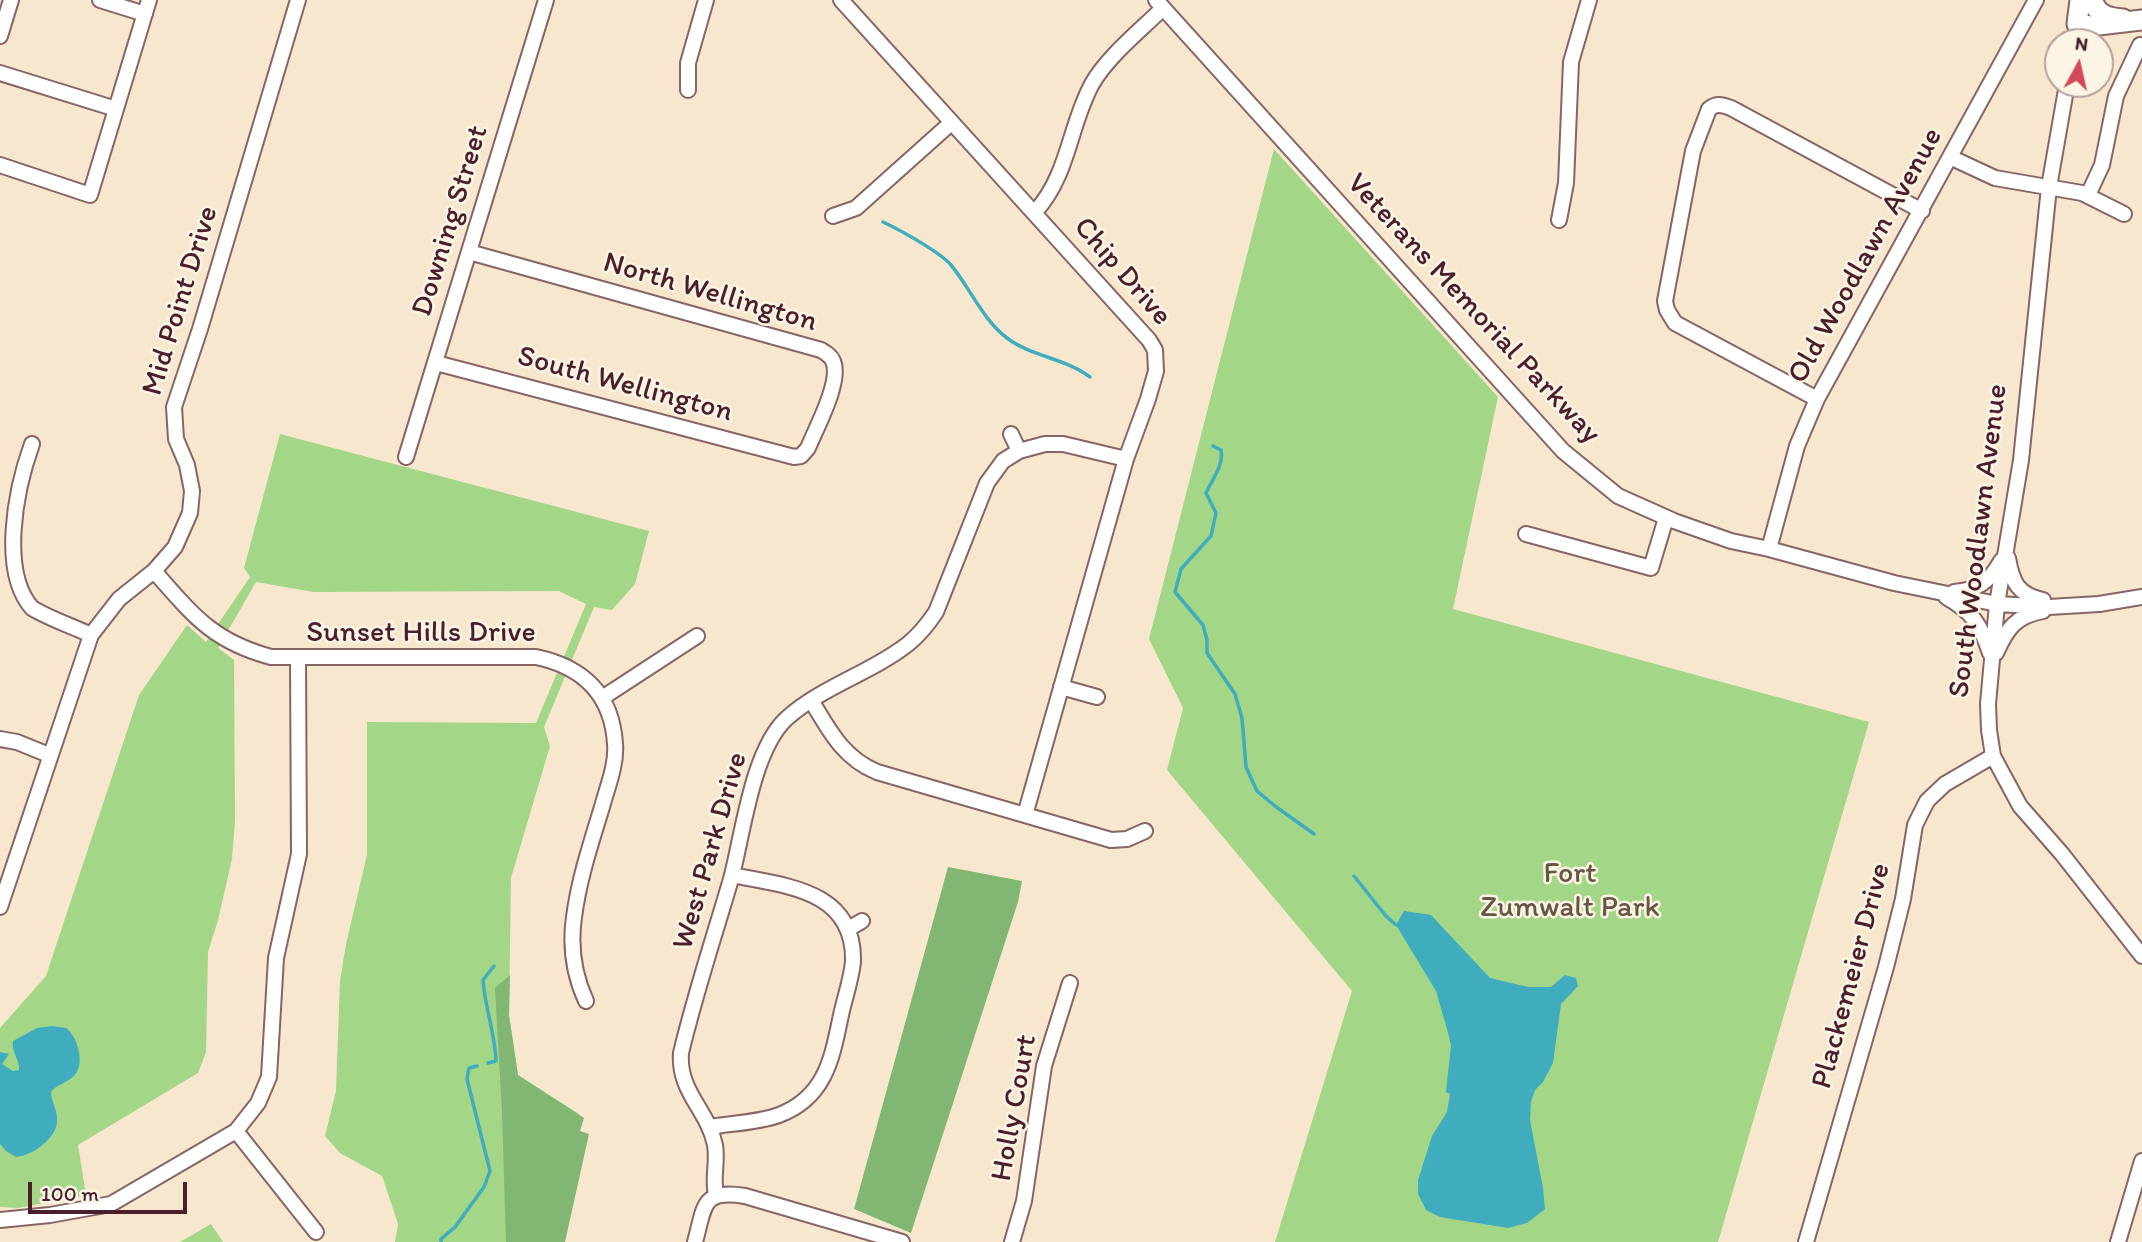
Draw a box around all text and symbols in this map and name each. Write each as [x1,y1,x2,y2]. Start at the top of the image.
north arrow [2044,28,2114,98]
text: N [2074,31,2090,56]
street label: Downing Street [405,121,497,321]
street label: Old Woodlawn Avenue [1781,122,1951,390]
street label: Veterans Memorial Parkway [1338,166,1608,452]
street label: Mid Point Drive [135,202,227,400]
street label: Chip Drive [1065,210,1179,334]
street label: North Wellington [599,245,821,341]
street label: South Wellington [513,339,737,431]
street label: South Woodlawn Avenue [1942,382,2016,700]
street label: Sunset Hills Drive [306,615,536,651]
street label: West Park Drive [666,748,756,954]
park label: Fort Zumwalt Park [1480,856,1660,926]
street label: Plackemeier Drive [1805,859,1899,1093]
street label: Holly Court [984,1032,1046,1184]
scale bar [32,1168,191,1212]
text: 100 m [41,1181,99,1206]

